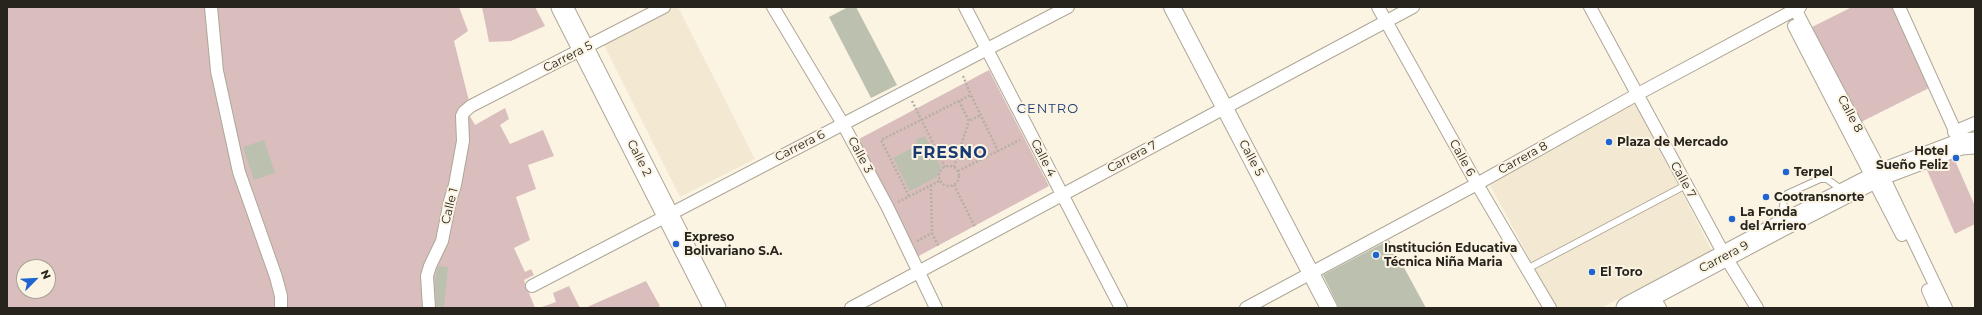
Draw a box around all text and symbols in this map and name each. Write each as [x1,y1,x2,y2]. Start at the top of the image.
street label: Carrera 5 [541,38,595,76]
street label: Calle 8 [1834,93,1866,135]
district label: CENTRO [1017,101,1079,117]
street label: Carrera 6 [773,127,827,165]
street label: Calle 3 [844,134,876,176]
place label: Plaza de Mercado [1617,135,1728,149]
street label: Calle 2 [624,137,654,179]
street label: Calle 4 [1027,137,1059,179]
street label: Calle 5 [1235,137,1267,179]
street label: Calle 6 [1446,137,1478,179]
marker: Plaza de Mercado [1604,137,1614,147]
street label: Carrera 7 [1105,138,1159,176]
street label: Carrera 8 [1496,139,1550,177]
district label: FRESNO [912,143,988,163]
place label: Hotel Sueño Feliz [1876,144,1948,172]
marker: Hotel Sueño Feliz [1951,153,1961,163]
street label: Calle 7 [1667,159,1699,201]
place label: Terpel [1794,165,1833,179]
marker: Terpel [1781,167,1791,177]
street label: Calle 1 [439,186,461,226]
place label: Cootransnorte [1774,190,1864,204]
marker: Cootransnorte [1761,192,1771,202]
place label: La Fonda del Arriero [1740,205,1806,233]
marker: La Fonda del Arriero [1727,214,1737,224]
place label: Expreso Bolivariano S.A. [684,230,782,258]
street label: Carrera 9 [1697,238,1751,276]
marker: Expreso Bolivariano S.A. [671,239,681,249]
place label: Institución Educativa Técnica Niña Maria [1384,241,1517,269]
marker: Institución Educativa Técnica Niña Maria [1371,250,1381,260]
north arrow [16,259,56,299]
place label: El Toro [1600,265,1643,279]
marker: El Toro [1587,267,1597,277]
text: N [38,268,54,281]

